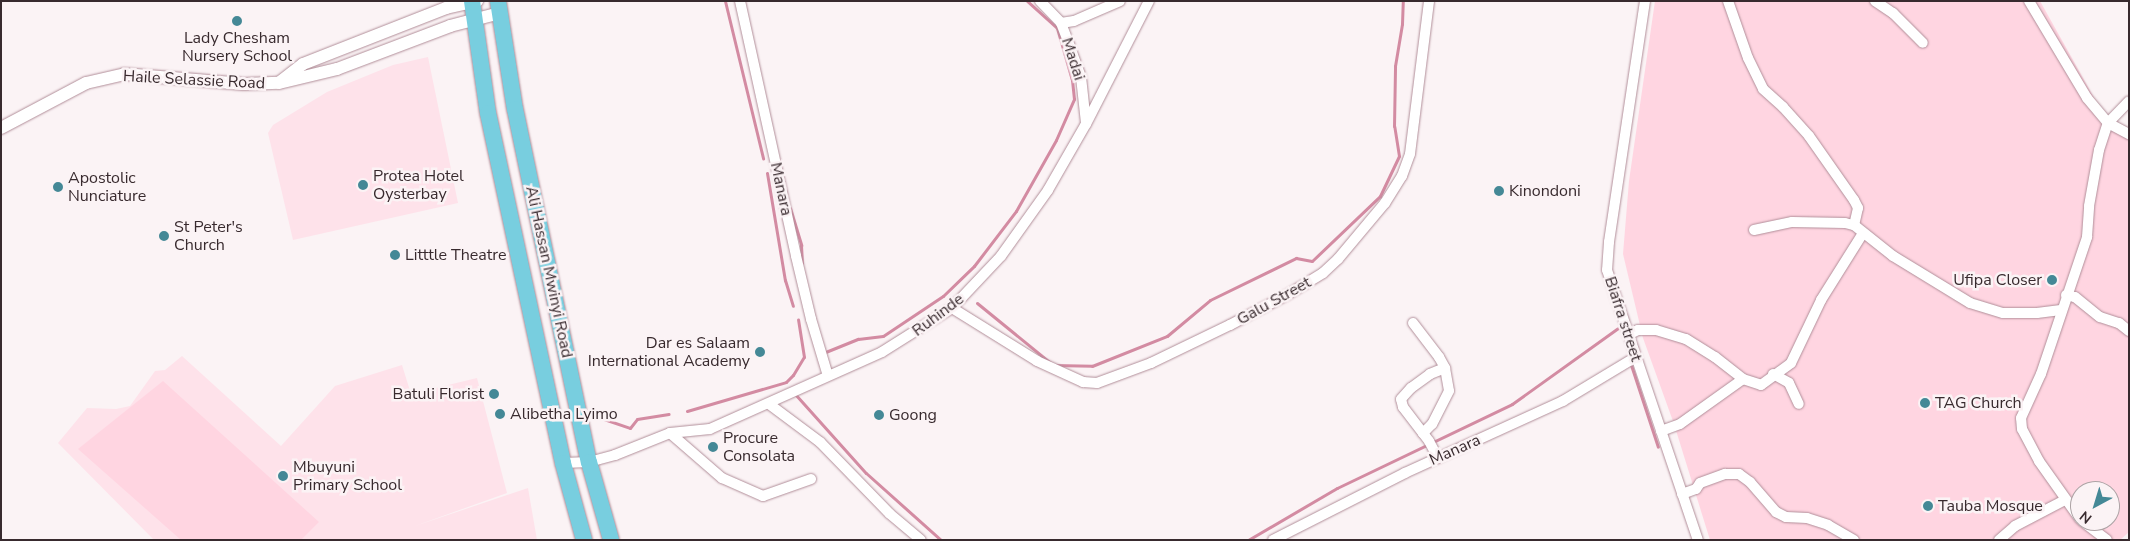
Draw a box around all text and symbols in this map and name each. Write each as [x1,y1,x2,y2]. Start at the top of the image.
marker: Lady Chesham Nursery School [231,15,243,27]
place label: Lady Chesham Nursery School [182,28,292,66]
street label: Madai [1057,35,1089,83]
street label: Haile Selassie Road [123,67,265,93]
street label: Manara [766,161,796,217]
place label: Protea Hotel Oysterbay [373,166,464,204]
place label: Apostolic Nunciature [68,168,146,206]
marker: Protea Hotel Oysterbay [357,179,369,191]
marker: Apostolic Nunciature [52,181,64,193]
place label: Kinondoni [1509,181,1581,201]
street label: Ali Hassan Mwinyi Road [521,184,577,360]
marker: Kinondoni [1493,185,1505,197]
place label: St Peter's Church [174,217,243,255]
marker: St Peter's Church [158,230,170,242]
place label: Litttle Theatre [405,245,507,265]
marker: Litttle Theatre [389,249,401,261]
place label: Ufipa Closer [1953,270,2042,290]
street label: Galu Street [1234,273,1314,329]
street label: Biafra street [1600,274,1646,364]
marker: Ufipa Closer [2046,274,2058,286]
street label: Ruhinde [908,289,968,341]
place label: Dar es Salaam International Academy [588,333,750,371]
marker: Dar es Salaam International Academy [754,346,766,358]
place label: Batuli Florist [393,384,484,404]
marker: Batuli Florist [488,388,500,400]
place label: TAG Church [1935,393,2022,413]
marker: TAG Church [1919,397,1931,409]
place label: Alibetha Lyimo [510,404,618,424]
place label: Goong [889,405,937,425]
marker: Alibetha Lyimo [494,408,506,420]
marker: Goong [873,409,885,421]
place label: Procure Consolata [723,428,795,466]
street label: Manara [1426,430,1484,470]
marker: Procure Consolata [707,441,719,453]
place label: Mbuyuni Primary School [293,457,402,495]
marker: Mbuyuni Primary School [277,470,289,482]
north arrow [2070,481,2120,531]
place label: Tauba Mosque [1938,496,2043,516]
marker: Tauba Mosque [1922,500,1934,512]
text: N [2076,507,2096,528]

